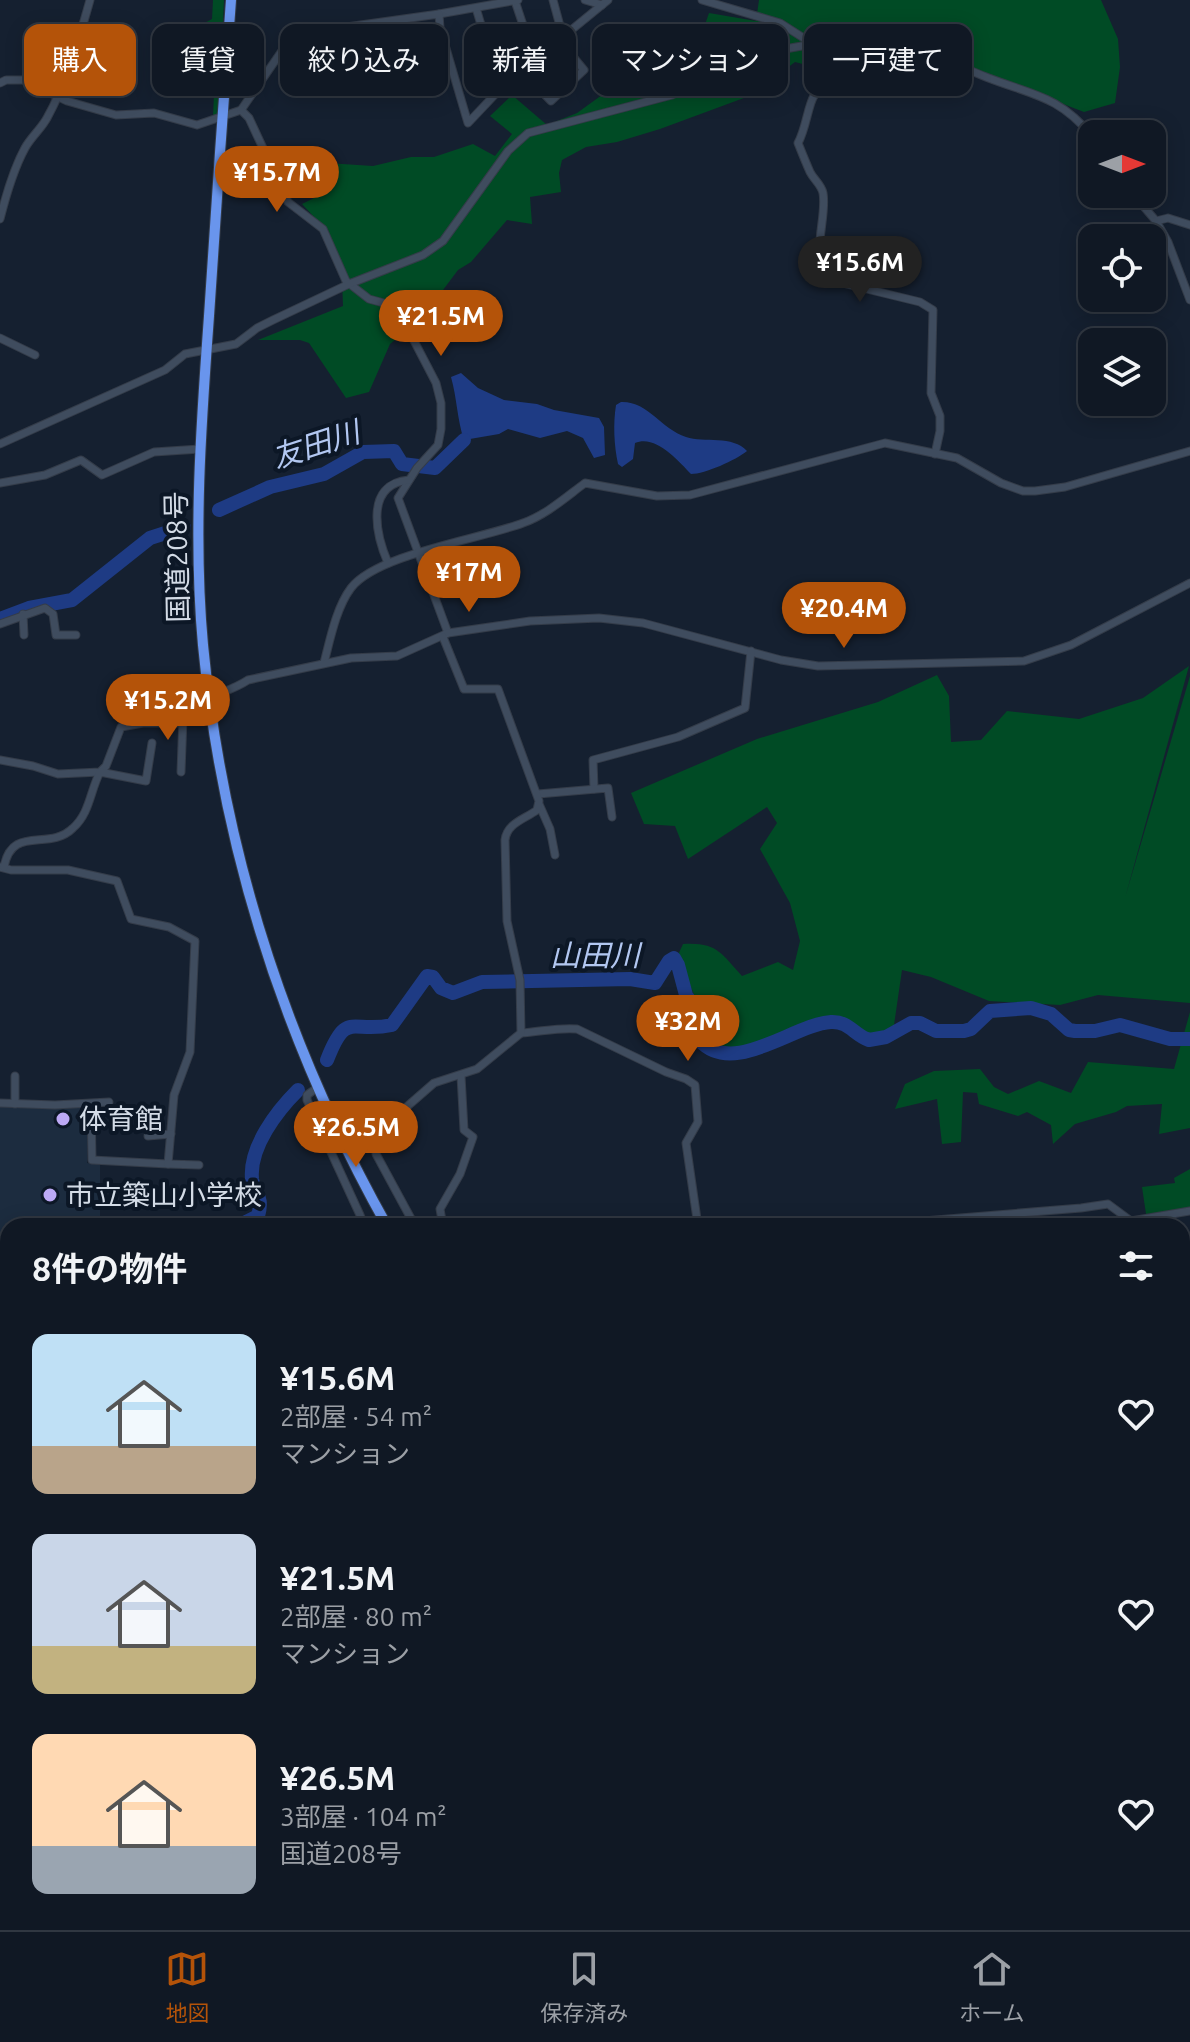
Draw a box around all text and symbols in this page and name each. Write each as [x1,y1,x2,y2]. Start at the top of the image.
chip: 購入 [24,24,136,96]
chip: 賃貸 [152,24,264,96]
chip: 絞り込み [280,24,448,96]
chip: 新着 [464,24,576,96]
chip: マンション [592,24,788,96]
chip: 一戸建て [804,24,972,96]
north arrow [1078,120,1166,208]
map controls [1078,120,1166,416]
pin: ¥15.7M [212,146,342,214]
text: ¥15.7M [233,157,321,186]
button: locate [1078,224,1166,312]
pin: ¥15.6M [795,236,925,304]
text: ¥15.6M [816,247,904,276]
pin: ¥21.5M [376,290,506,358]
text: ¥21.5M [397,301,485,330]
button: layers [1078,328,1166,416]
water label: 友田川 [268,413,367,474]
street label: 国道208号 [160,491,193,623]
pin: ¥17M [422,546,516,614]
text: ¥17M [435,557,503,586]
pin: ¥20.4M [779,582,909,650]
text: ¥20.4M [800,593,888,622]
pin: ¥15.2M [103,674,233,742]
text: ¥15.2M [124,685,212,714]
water label: 山田川 [550,938,643,972]
pin: ¥32M [641,995,735,1063]
text: ¥32M [654,1006,722,1035]
pin: ¥26.5M [291,1101,421,1169]
place label: 体育館 [79,1103,163,1134]
marker: 体育館 [54,1110,72,1128]
text: ¥26.5M [312,1112,400,1141]
place label: 市立築山小学校 [66,1179,262,1210]
marker: 市立築山小学校 [41,1186,59,1204]
icon: filters [1114,1244,1158,1288]
text: 8件の物件 [32,1249,187,1287]
text: ¥15.6M [280,1358,395,1396]
icon: home [96,1366,192,1462]
icon: heart [1114,1392,1158,1436]
text: 2部屋 · 54 m² [280,1402,432,1431]
text: マンション [280,1439,410,1468]
text: ¥21.5M [280,1558,395,1596]
icon: home [96,1566,192,1662]
icon: heart [1114,1592,1158,1636]
text: 2部屋 · 80 m² [280,1602,432,1631]
text: マンション [280,1639,410,1668]
text: ¥26.5M [280,1758,395,1796]
icon: home [96,1766,192,1862]
icon: heart [1114,1792,1158,1836]
text: 3部屋 · 104 m² [280,1802,447,1831]
text: 国道208号 [280,1839,402,1868]
tab: 地図 [165,1947,209,2027]
tab: 保存済み [540,1947,628,2027]
tab: ホーム [959,1947,1025,2027]

